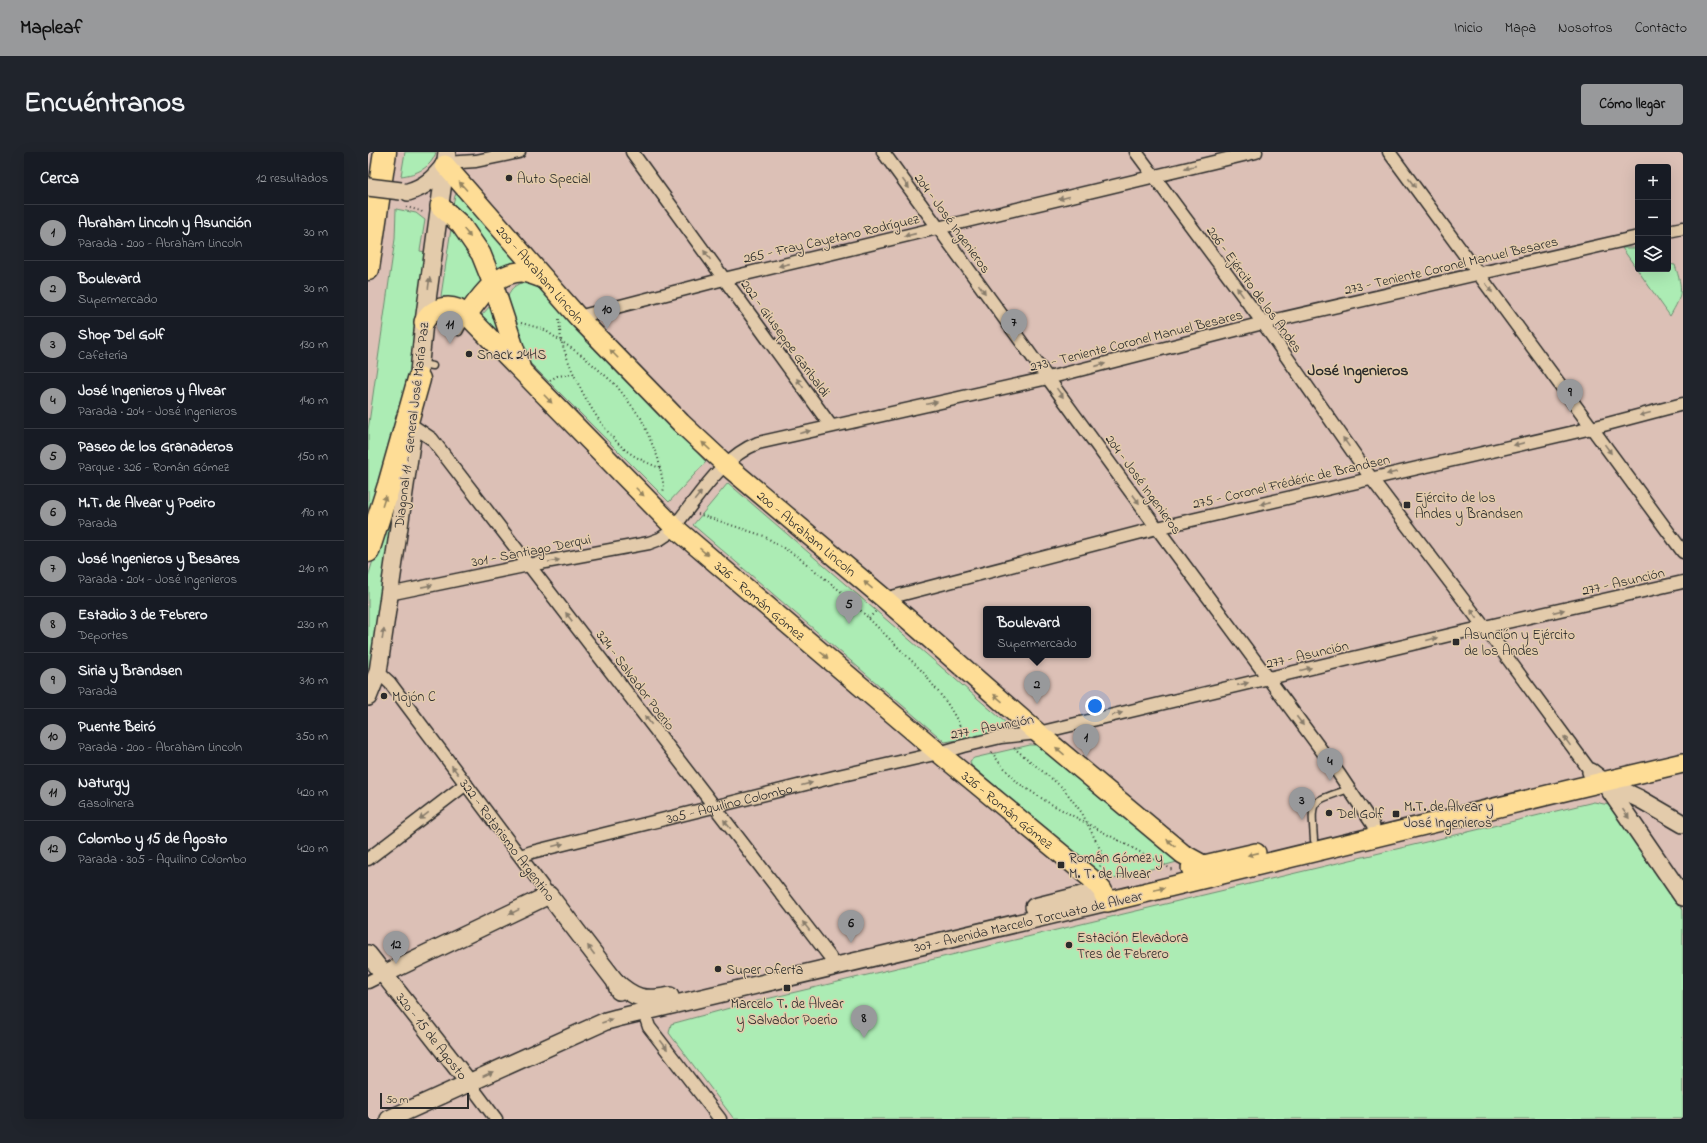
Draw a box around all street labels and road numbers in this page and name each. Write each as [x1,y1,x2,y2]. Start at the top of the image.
street label: 204 - José Ingenieros [907,169,995,279]
street label: 265 - Fray Cayetano Rodríguez [741,209,922,271]
street label: 200 - Abraham Lincoln [490,221,588,329]
street label: 206 - Ejército de los Andes [1201,222,1307,358]
street label: 273 - Teniente Coronel Manuel Besares [1342,232,1560,301]
street label: 202 - Giuseppe Garibaldi [735,276,835,402]
street label: 273 - Teniente Coronel Manuel Besares [1028,305,1245,378]
street label: Diagonal 11 - General José María Paz [389,321,437,530]
street label: 204 - José Ingenieros [1098,430,1186,540]
street label: 275 - Coronel Frédéric de Brandsen [1191,450,1392,515]
street label: 200 - Abraham Lincoln [751,486,860,583]
street label: 301 - Santiago Derqui [470,530,593,574]
street label: 326 - Román Gómez [709,557,809,646]
street label: 277 - Asunción [1580,563,1667,602]
street label: 324 - Salvador Poerio [590,626,679,735]
street label: 277 - Asunción [1264,636,1351,675]
street label: 277 - Asunción [949,709,1036,746]
street label: 326 - Román Gómez [956,766,1057,855]
street label: 322 - Rotarismo Argentino [453,775,560,907]
street label: 305 - Aquilino Colombo [664,779,795,830]
street label: 307 - Avenida Marcelo Torcuato de Alvear [912,886,1145,959]
street label: 320 - 15 de Agosto [390,989,472,1085]

